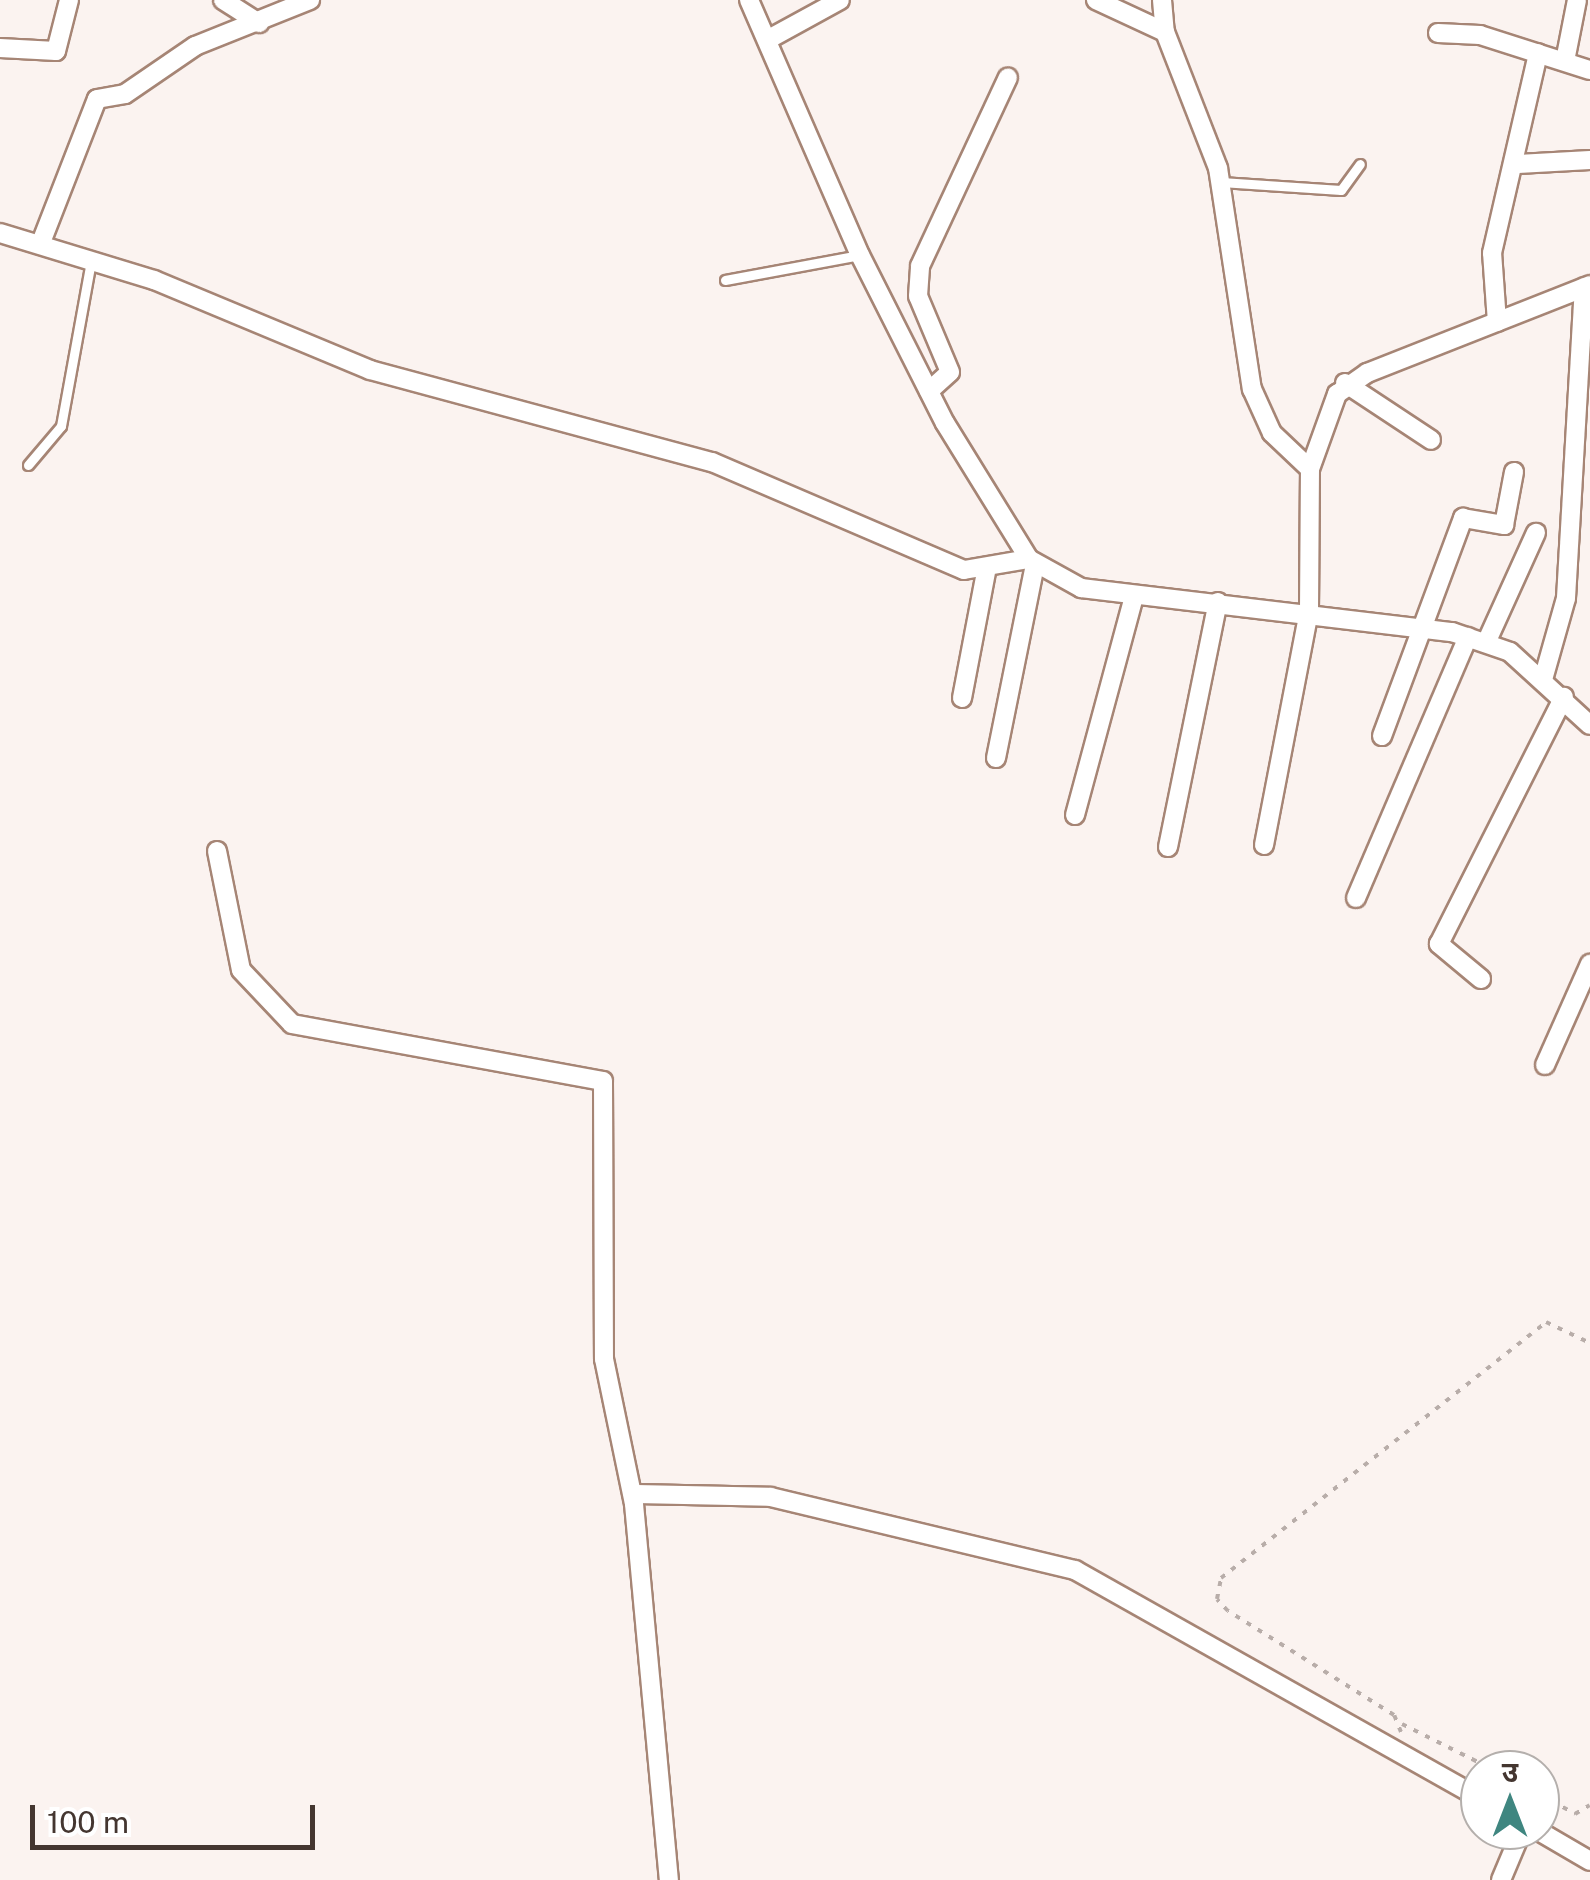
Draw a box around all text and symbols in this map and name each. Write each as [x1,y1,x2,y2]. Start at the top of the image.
north arrow [1460,1750,1560,1850]
text: उ [1502,1755,1518,1788]
scale bar [35,1785,320,1847]
text: 100 m [47,1804,129,1840]

